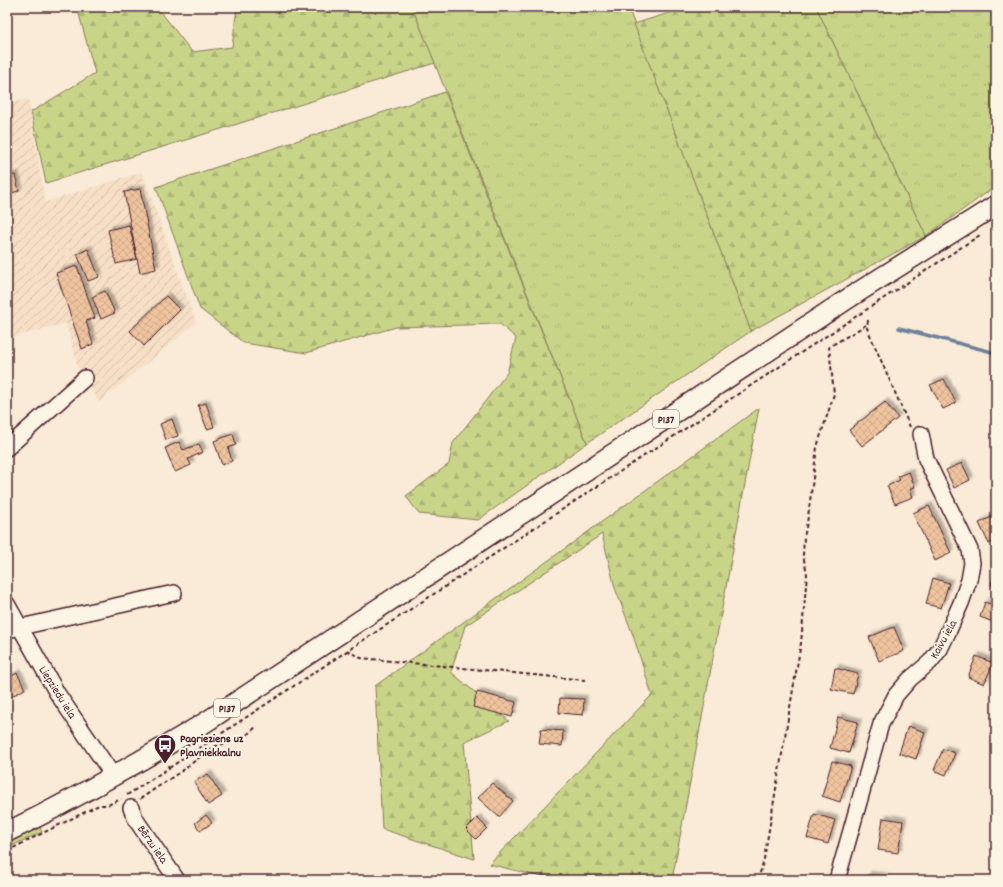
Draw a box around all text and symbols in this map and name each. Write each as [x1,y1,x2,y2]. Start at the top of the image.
road number: P137 [653,410,679,428]
street label: Kaivu iela [927,617,962,662]
street label: Liepziedu iela [34,663,80,723]
road number: P137 [214,699,240,717]
place label: Pagrieziens uz Pļavniekkalnu [180,731,244,762]
bus stop icon: Pagrieziens uz Pļavniekkalnu [152,732,178,765]
street label: Bērzu iela [132,822,171,868]

